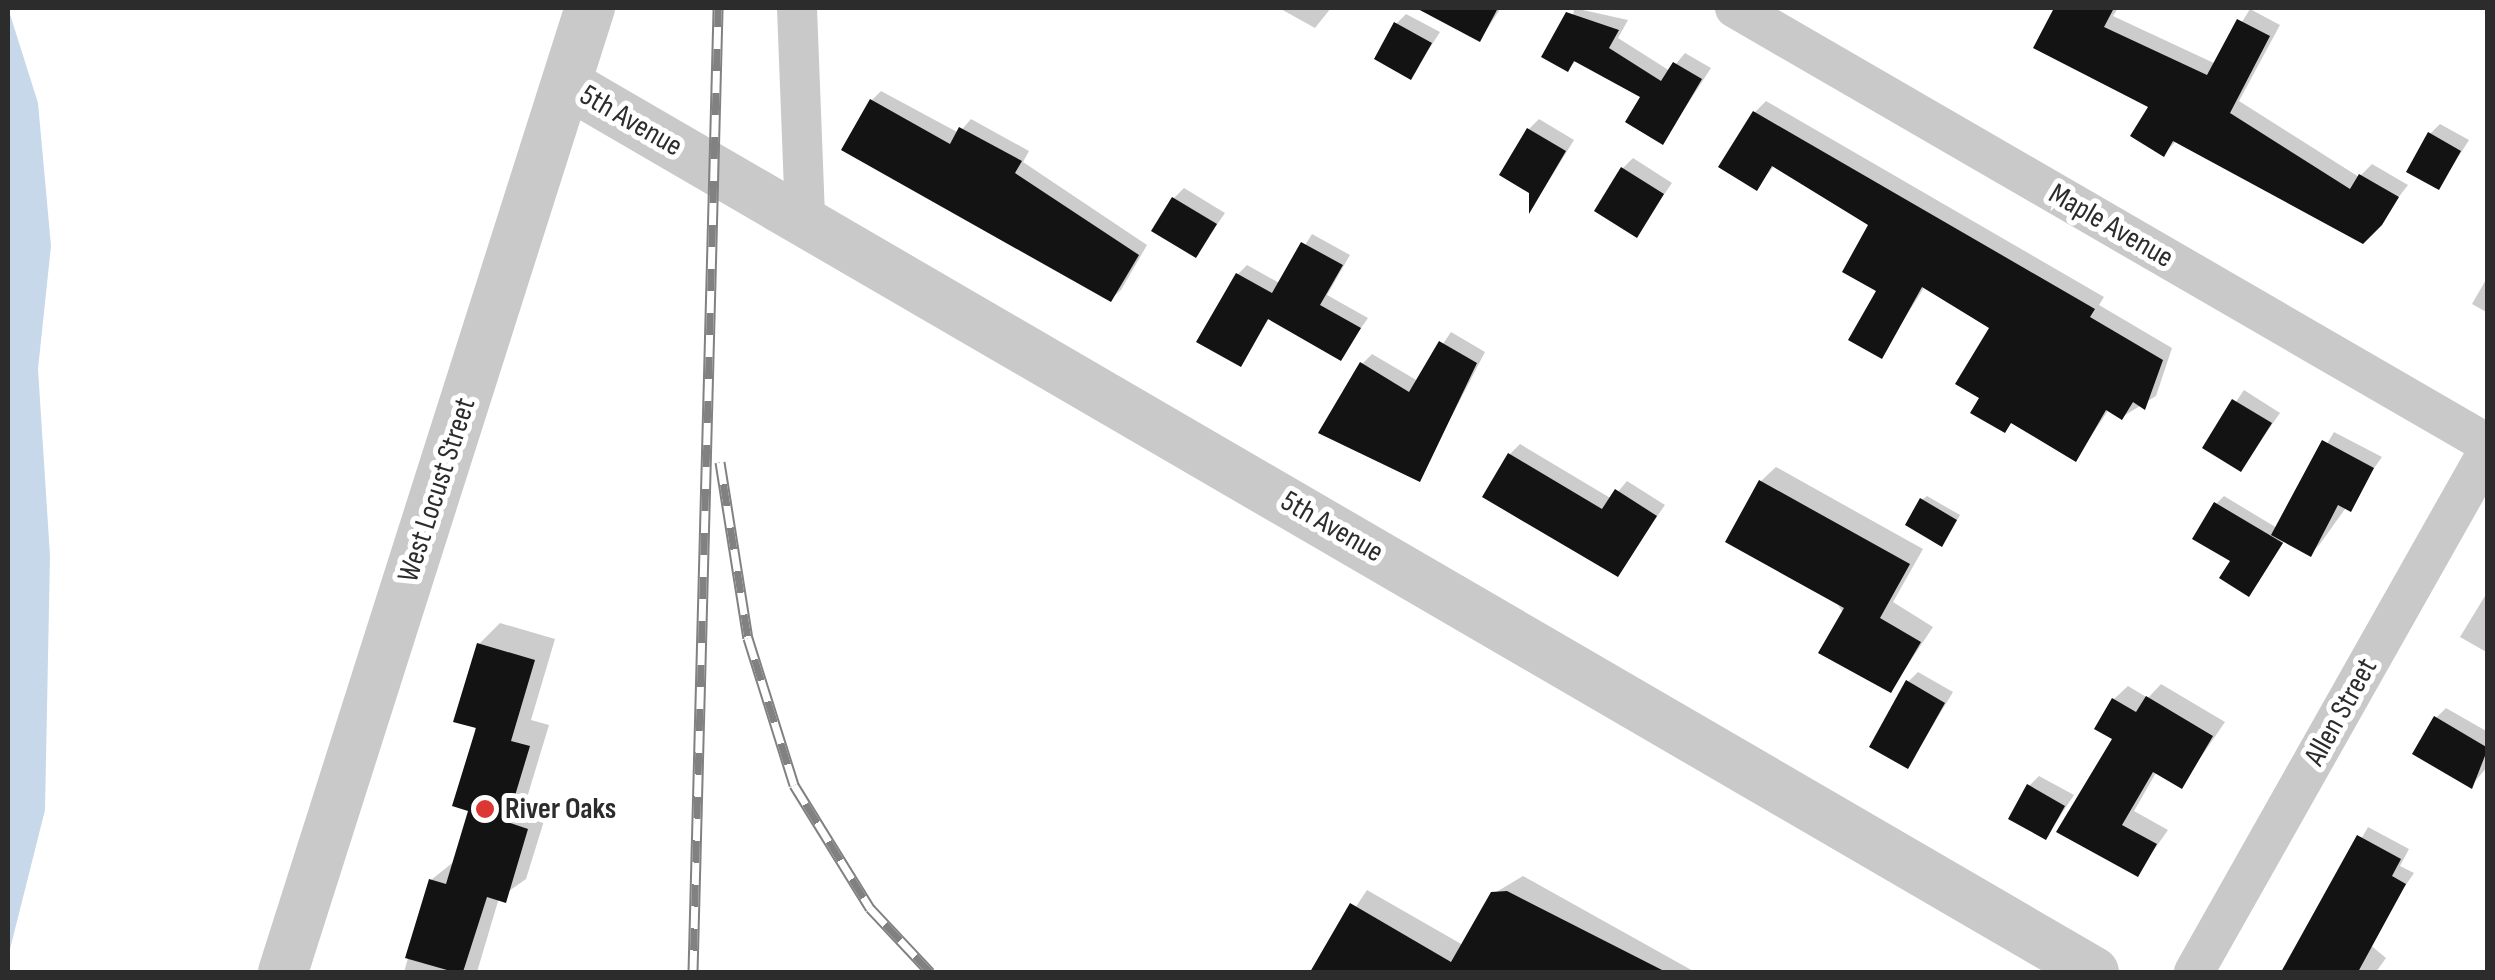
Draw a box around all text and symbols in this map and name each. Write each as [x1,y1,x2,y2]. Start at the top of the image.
street label: 5th Avenue [573,77,689,165]
street label: Maple Avenue [2042,176,2180,276]
street label: West Locust Street [390,393,484,587]
street label: 5th Avenue [1274,483,1390,571]
street label: Allen Street [2297,652,2385,772]
place label: River Oaks [505,791,616,827]
marker: River Oaks [474,798,496,820]

